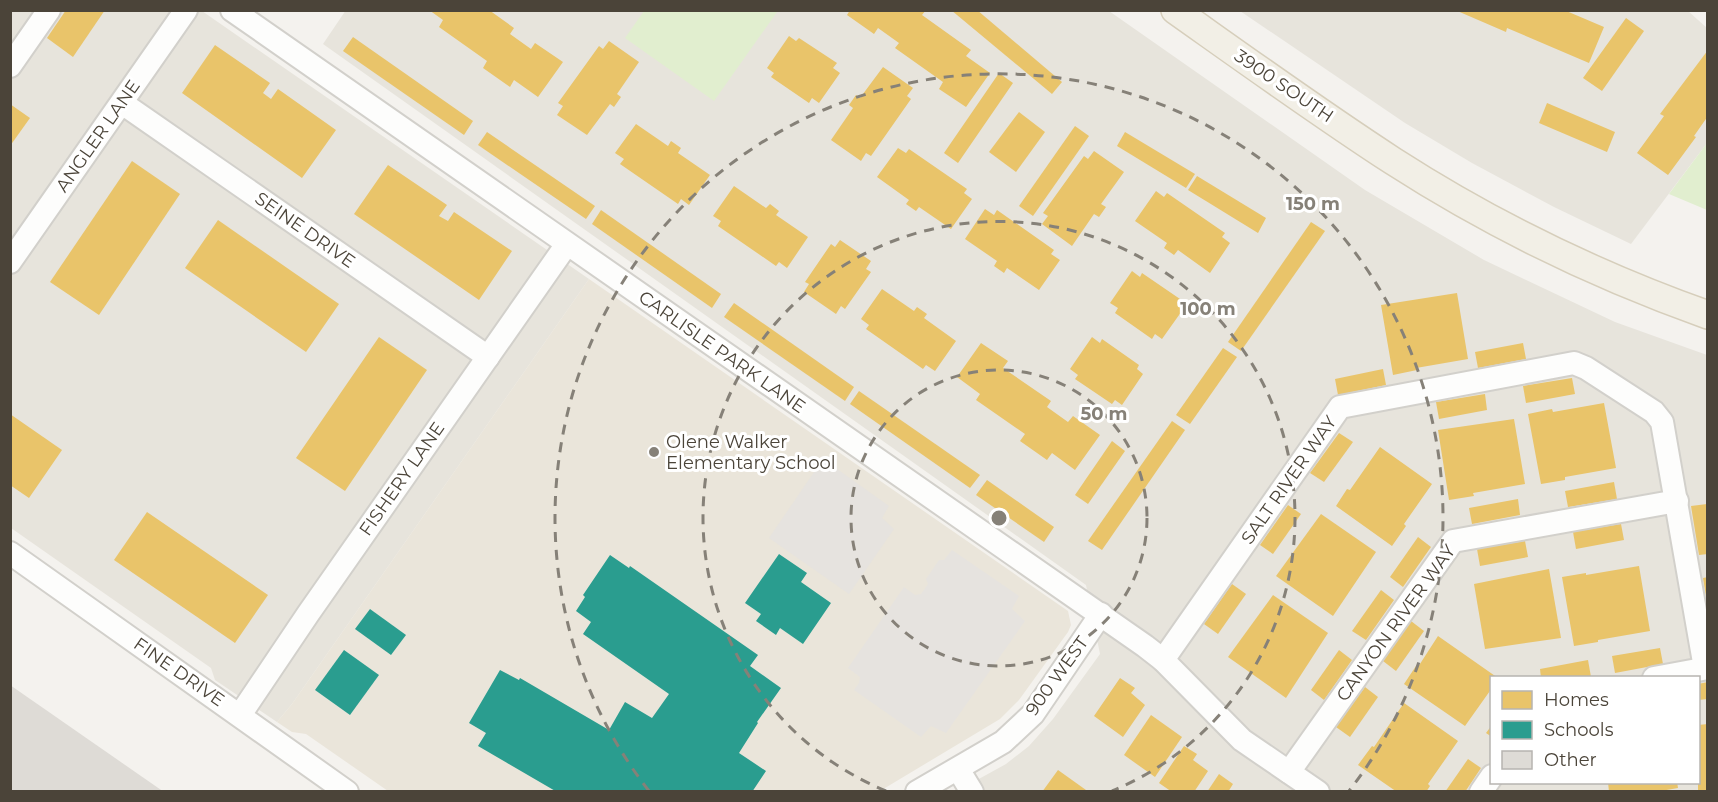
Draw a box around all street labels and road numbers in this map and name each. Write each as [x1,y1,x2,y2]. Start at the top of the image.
street label: 3900 SOUTH [1230,45,1338,127]
street label: ANGLER LANE [51,76,145,196]
street label: SEINE DRIVE [251,187,359,273]
street label: CARLISLE PARK LANE [634,286,810,418]
street label: SALT RIVER WAY [1237,411,1342,548]
street label: FISHERY LANE [355,418,449,540]
street label: CANYON RIVER WAY [1332,540,1461,706]
street label: 900 WEST [1021,632,1093,720]
street label: FINE DRIVE [129,633,229,711]

